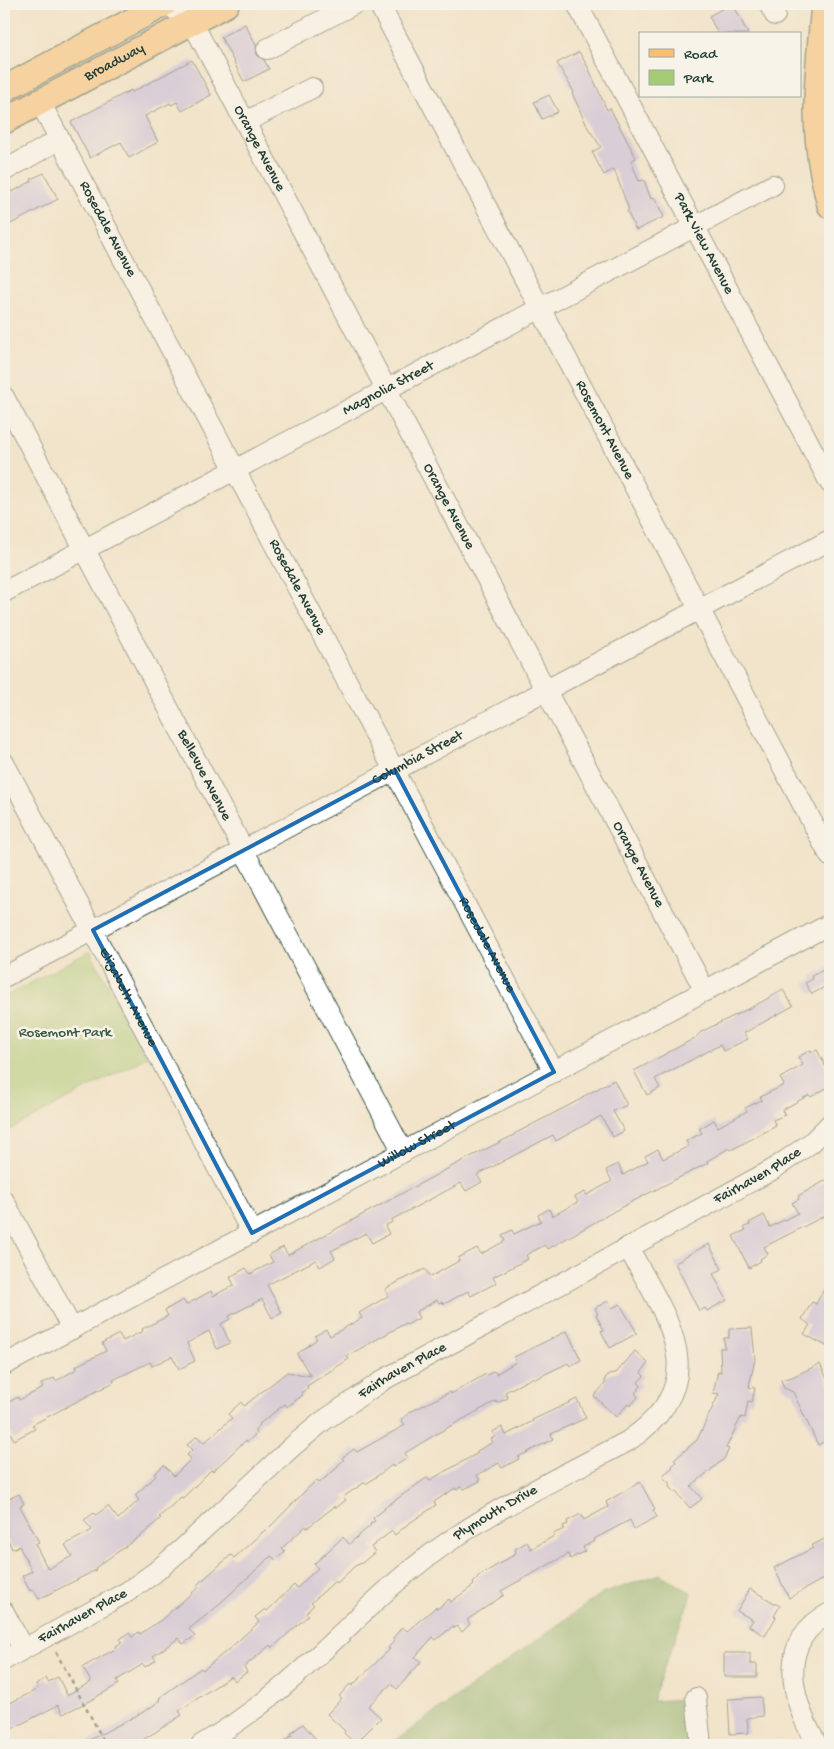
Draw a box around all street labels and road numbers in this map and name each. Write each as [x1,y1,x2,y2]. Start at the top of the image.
street label: Broadway [81,39,148,86]
street label: Orange Avenue [229,102,289,195]
street label: Rosedale Avenue [75,178,140,280]
street label: Park View Avenue [669,189,738,298]
street label: Magnolia Street [340,356,439,420]
street label: Rosemont Avenue [571,377,638,483]
street label: Orange Avenue [418,460,479,553]
street label: Rosedale Avenue [264,536,330,638]
street label: Bellevue Avenue [172,726,235,824]
street label: Columbia Street [369,726,468,789]
street label: Orange Avenue [608,818,668,911]
street label: Rosedale Avenue [454,894,520,996]
street label: Elizabeth Avenue [94,945,161,1050]
street label: Willow Street [375,1116,461,1173]
street label: Fairhaven Place [710,1143,805,1209]
street label: Fairhaven Place [354,1338,450,1404]
street label: Plymouth Drive [449,1481,541,1546]
street label: Fairhaven Place [34,1585,131,1649]

